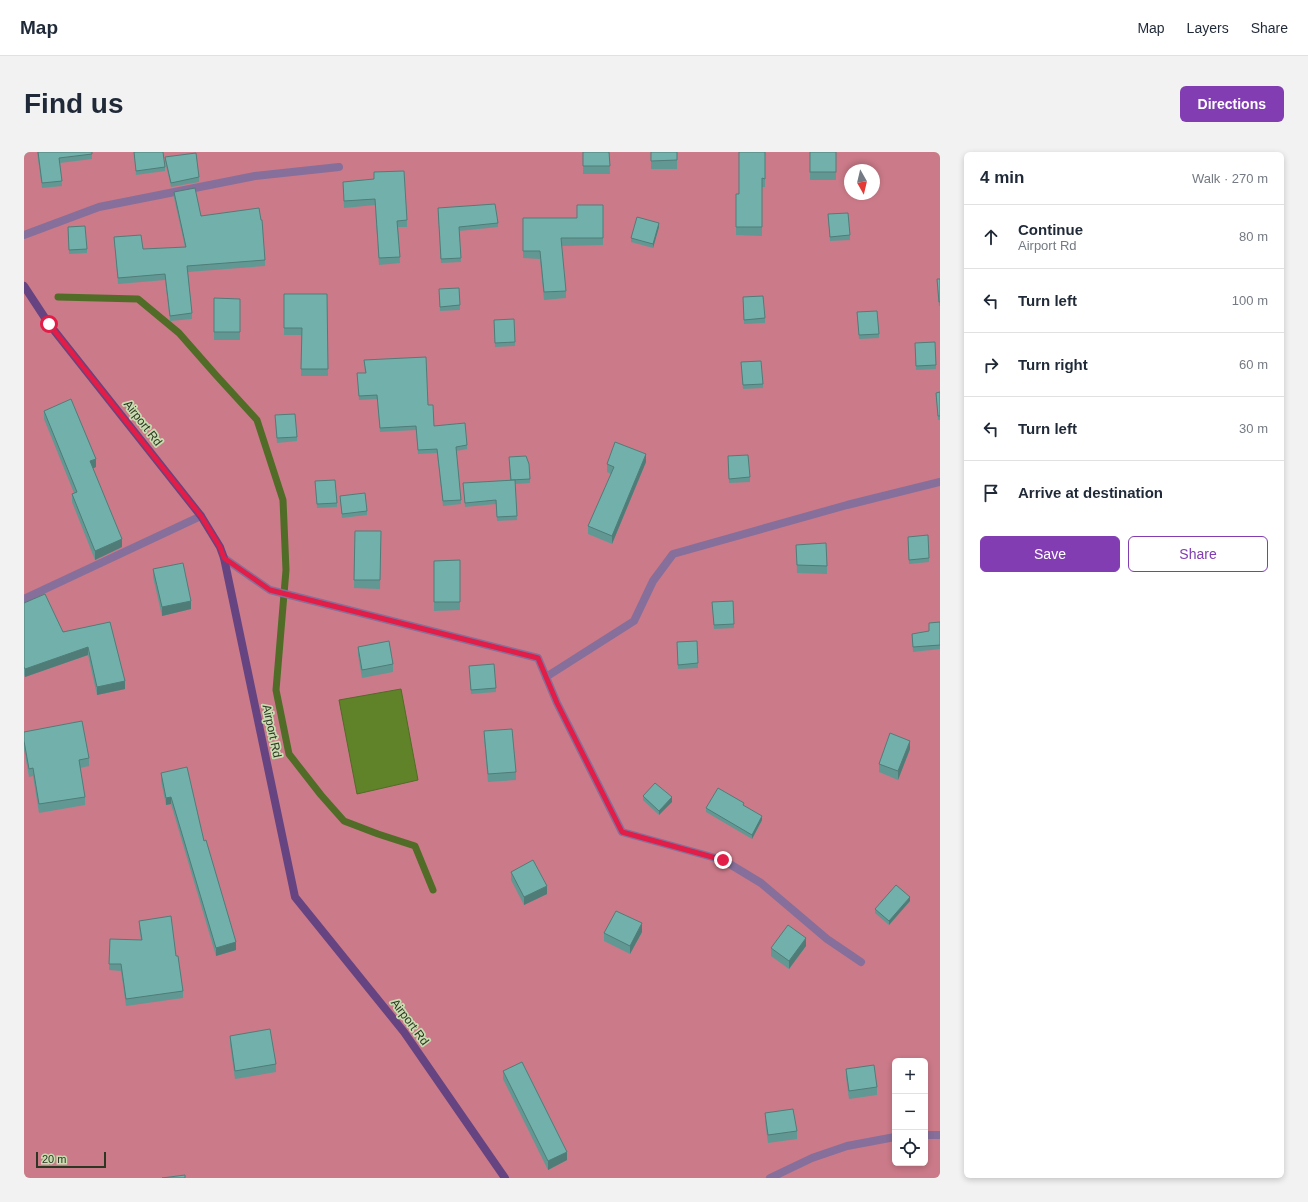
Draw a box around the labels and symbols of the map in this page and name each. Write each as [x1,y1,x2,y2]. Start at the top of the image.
north arrow [844,164,880,200]
route start [40,315,58,333]
street label: Airport Rd [121,397,165,449]
street label: Airport Rd [260,703,284,759]
route end [714,851,732,869]
street label: Airport Rd [388,996,432,1048]
scale bar [36,1150,106,1169]

